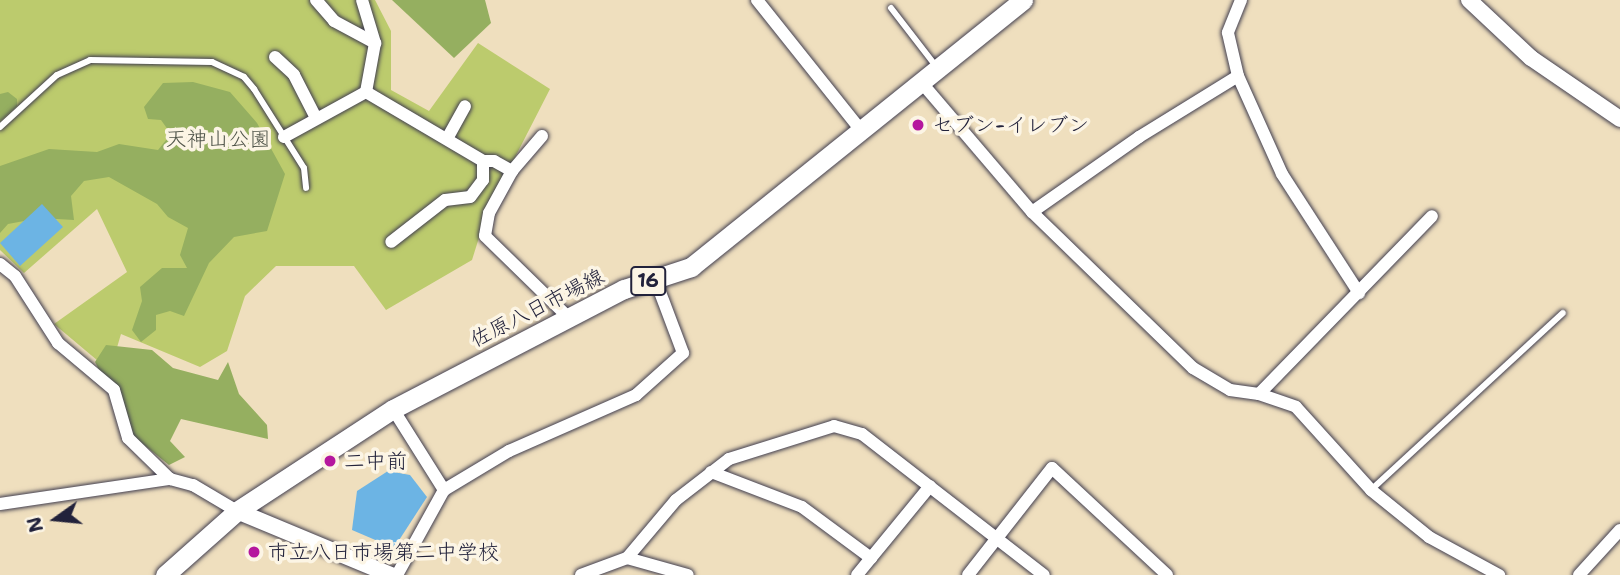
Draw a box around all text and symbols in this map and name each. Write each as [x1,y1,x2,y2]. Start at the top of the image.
place label: セブン-イレブン [932,112,1089,138]
marker: セブン-イレブン [910,117,926,133]
park label: 天神山公園 [166,126,270,152]
street label: 佐原八日市場線 [466,263,608,353]
road number: 16 [629,266,667,296]
place label: 二中前 [344,448,407,474]
marker: 二中前 [322,453,338,469]
north arrow [21,484,91,554]
text: N [21,514,49,535]
place label: 市立八日市場第二中学校 [268,539,499,565]
marker: 市立八日市場第二中学校 [246,544,262,560]

